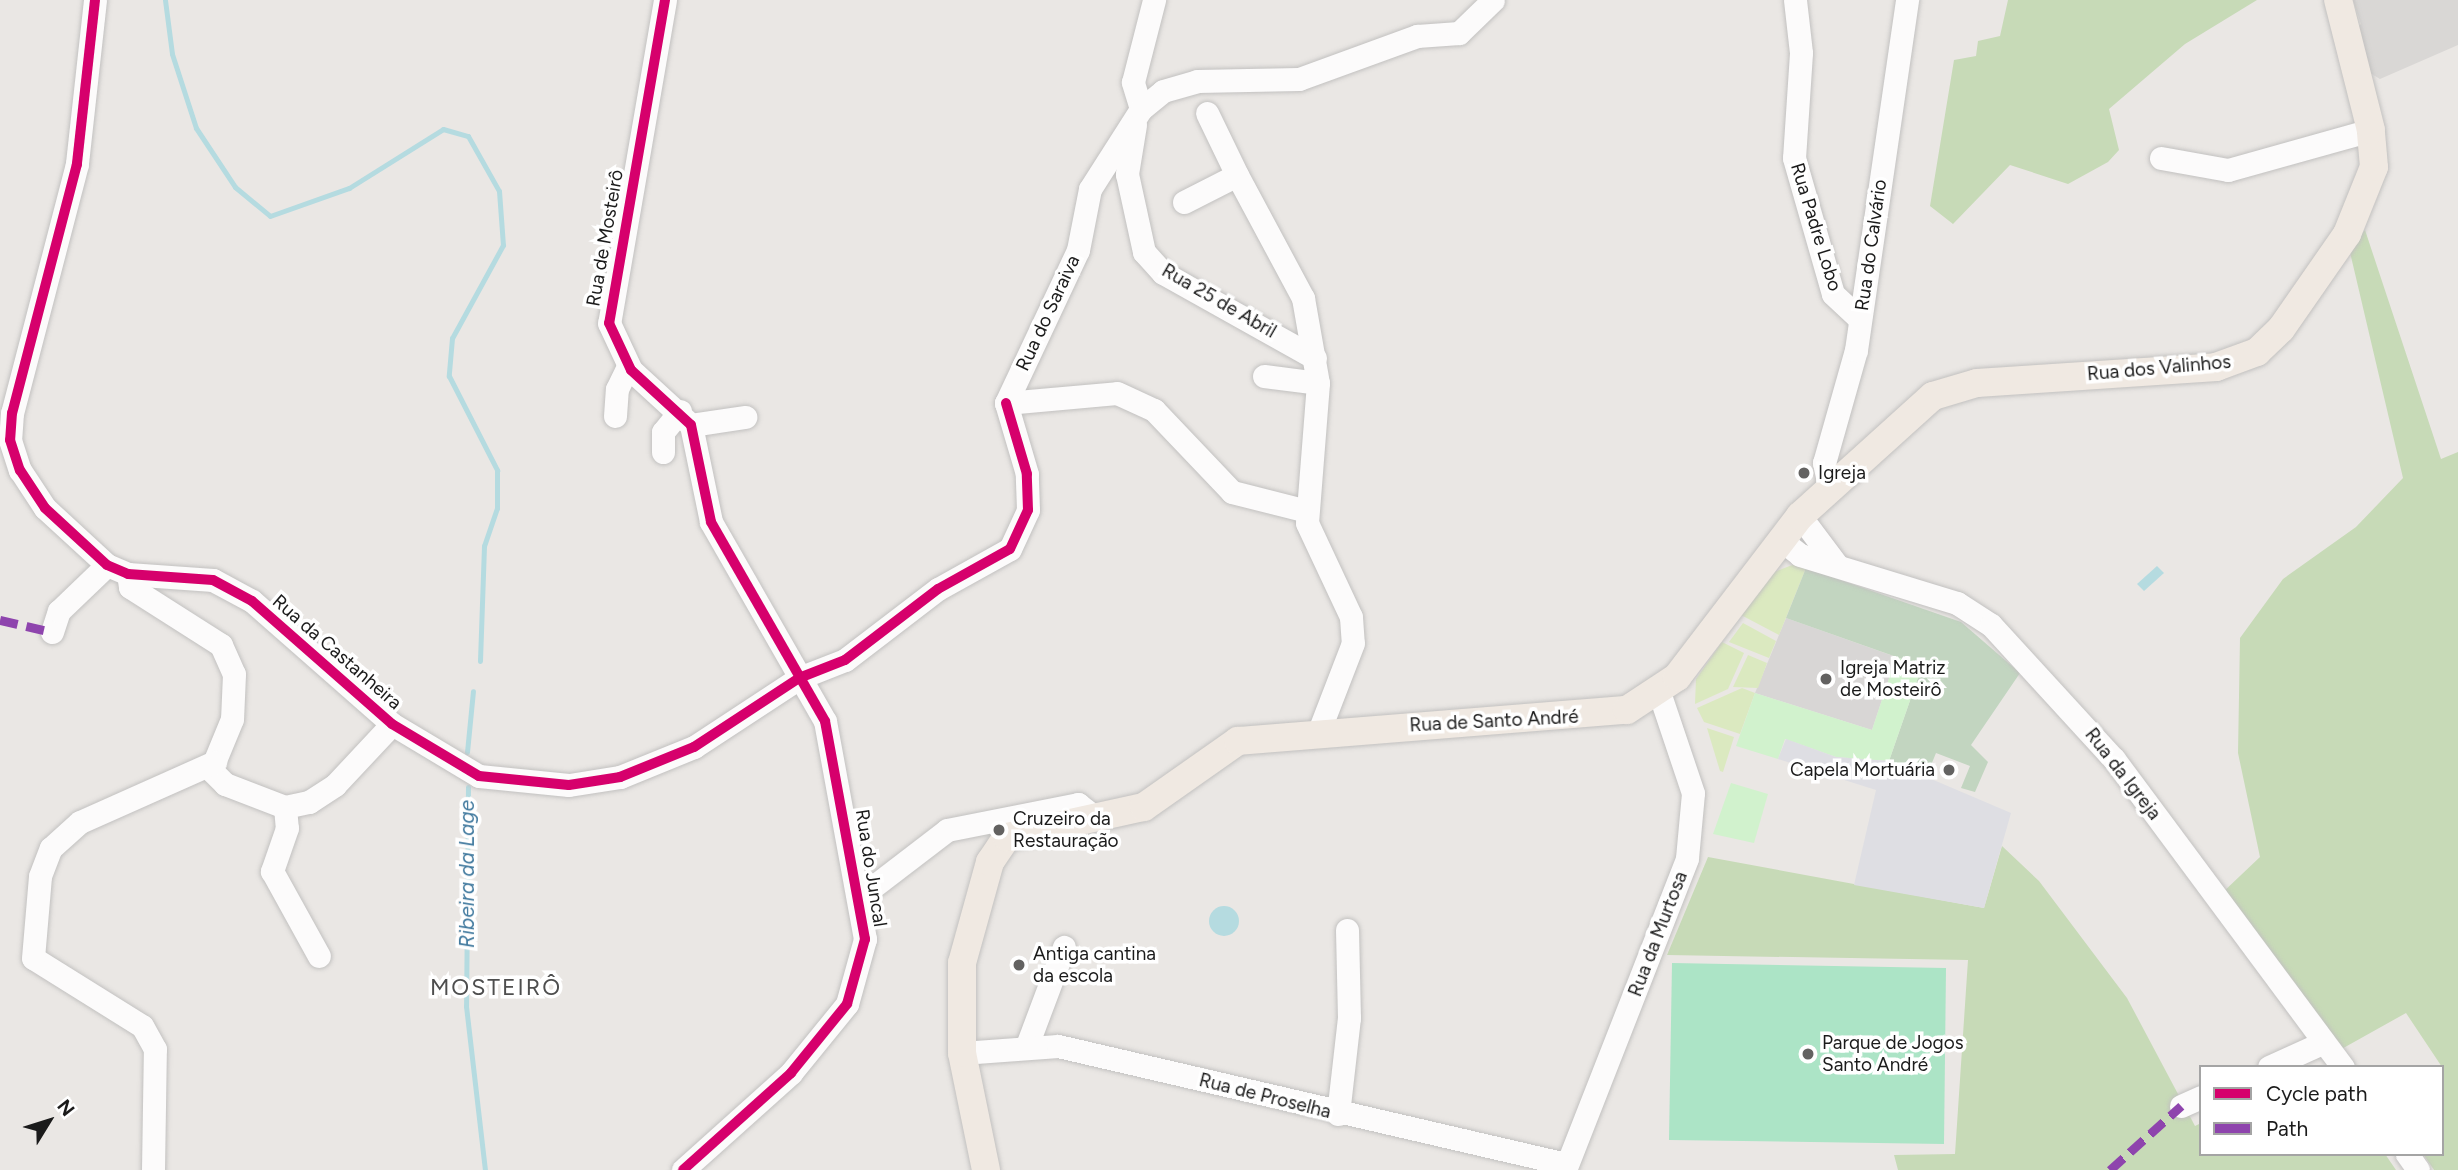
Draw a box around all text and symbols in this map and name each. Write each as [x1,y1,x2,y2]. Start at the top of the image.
street label: Rua Padre Lobo [1786,160,1846,294]
street label: Rua de Mosteirô [582,168,628,308]
street label: Rua do Calvário [1850,178,1892,312]
street label: Rua do Saraiva [1011,252,1085,374]
street label: Rua 25 de Abril [1158,259,1280,343]
street label: Rua dos Valinhos [2086,350,2232,386]
place label: Igreja [1818,462,1866,484]
marker: Igreja [1796,465,1812,481]
street label: Rua da Castanheira [268,590,406,714]
place label: Igreja Matriz de Mosteirô [1840,657,1946,701]
marker: Igreja Matriz de Mosteirô [1818,671,1834,687]
street label: Rua de Santo André [1409,705,1579,737]
street label: Rua da Igreja [2080,724,2166,824]
place label: Capela Mortuária [1790,759,1935,781]
marker: Capela Mortuária [1941,762,1957,778]
water label: Ribeira da Lage [454,800,480,948]
street label: Rua do Juncal [850,808,892,928]
place label: Cruzeiro da Restauração [1013,808,1119,852]
marker: Cruzeiro da Restauração [991,822,1007,838]
street label: Rua da Murtosa [1624,868,1692,1000]
place label: Antiga cantina da escola [1033,943,1156,987]
marker: Antiga cantina da escola [1011,957,1027,973]
district label: MOSTEIRÔ [431,973,561,1001]
place label: Parque de Jogos Santo André [1822,1032,1964,1076]
marker: Parque de Jogos Santo André [1800,1046,1816,1062]
legend [2199,1065,2444,1156]
street label: Rua de Proselha [1197,1069,1333,1123]
text: Cycle path [2266,1081,2367,1106]
north arrow [14,1086,84,1156]
text: N [52,1095,80,1121]
text: Path [2266,1116,2308,1141]

